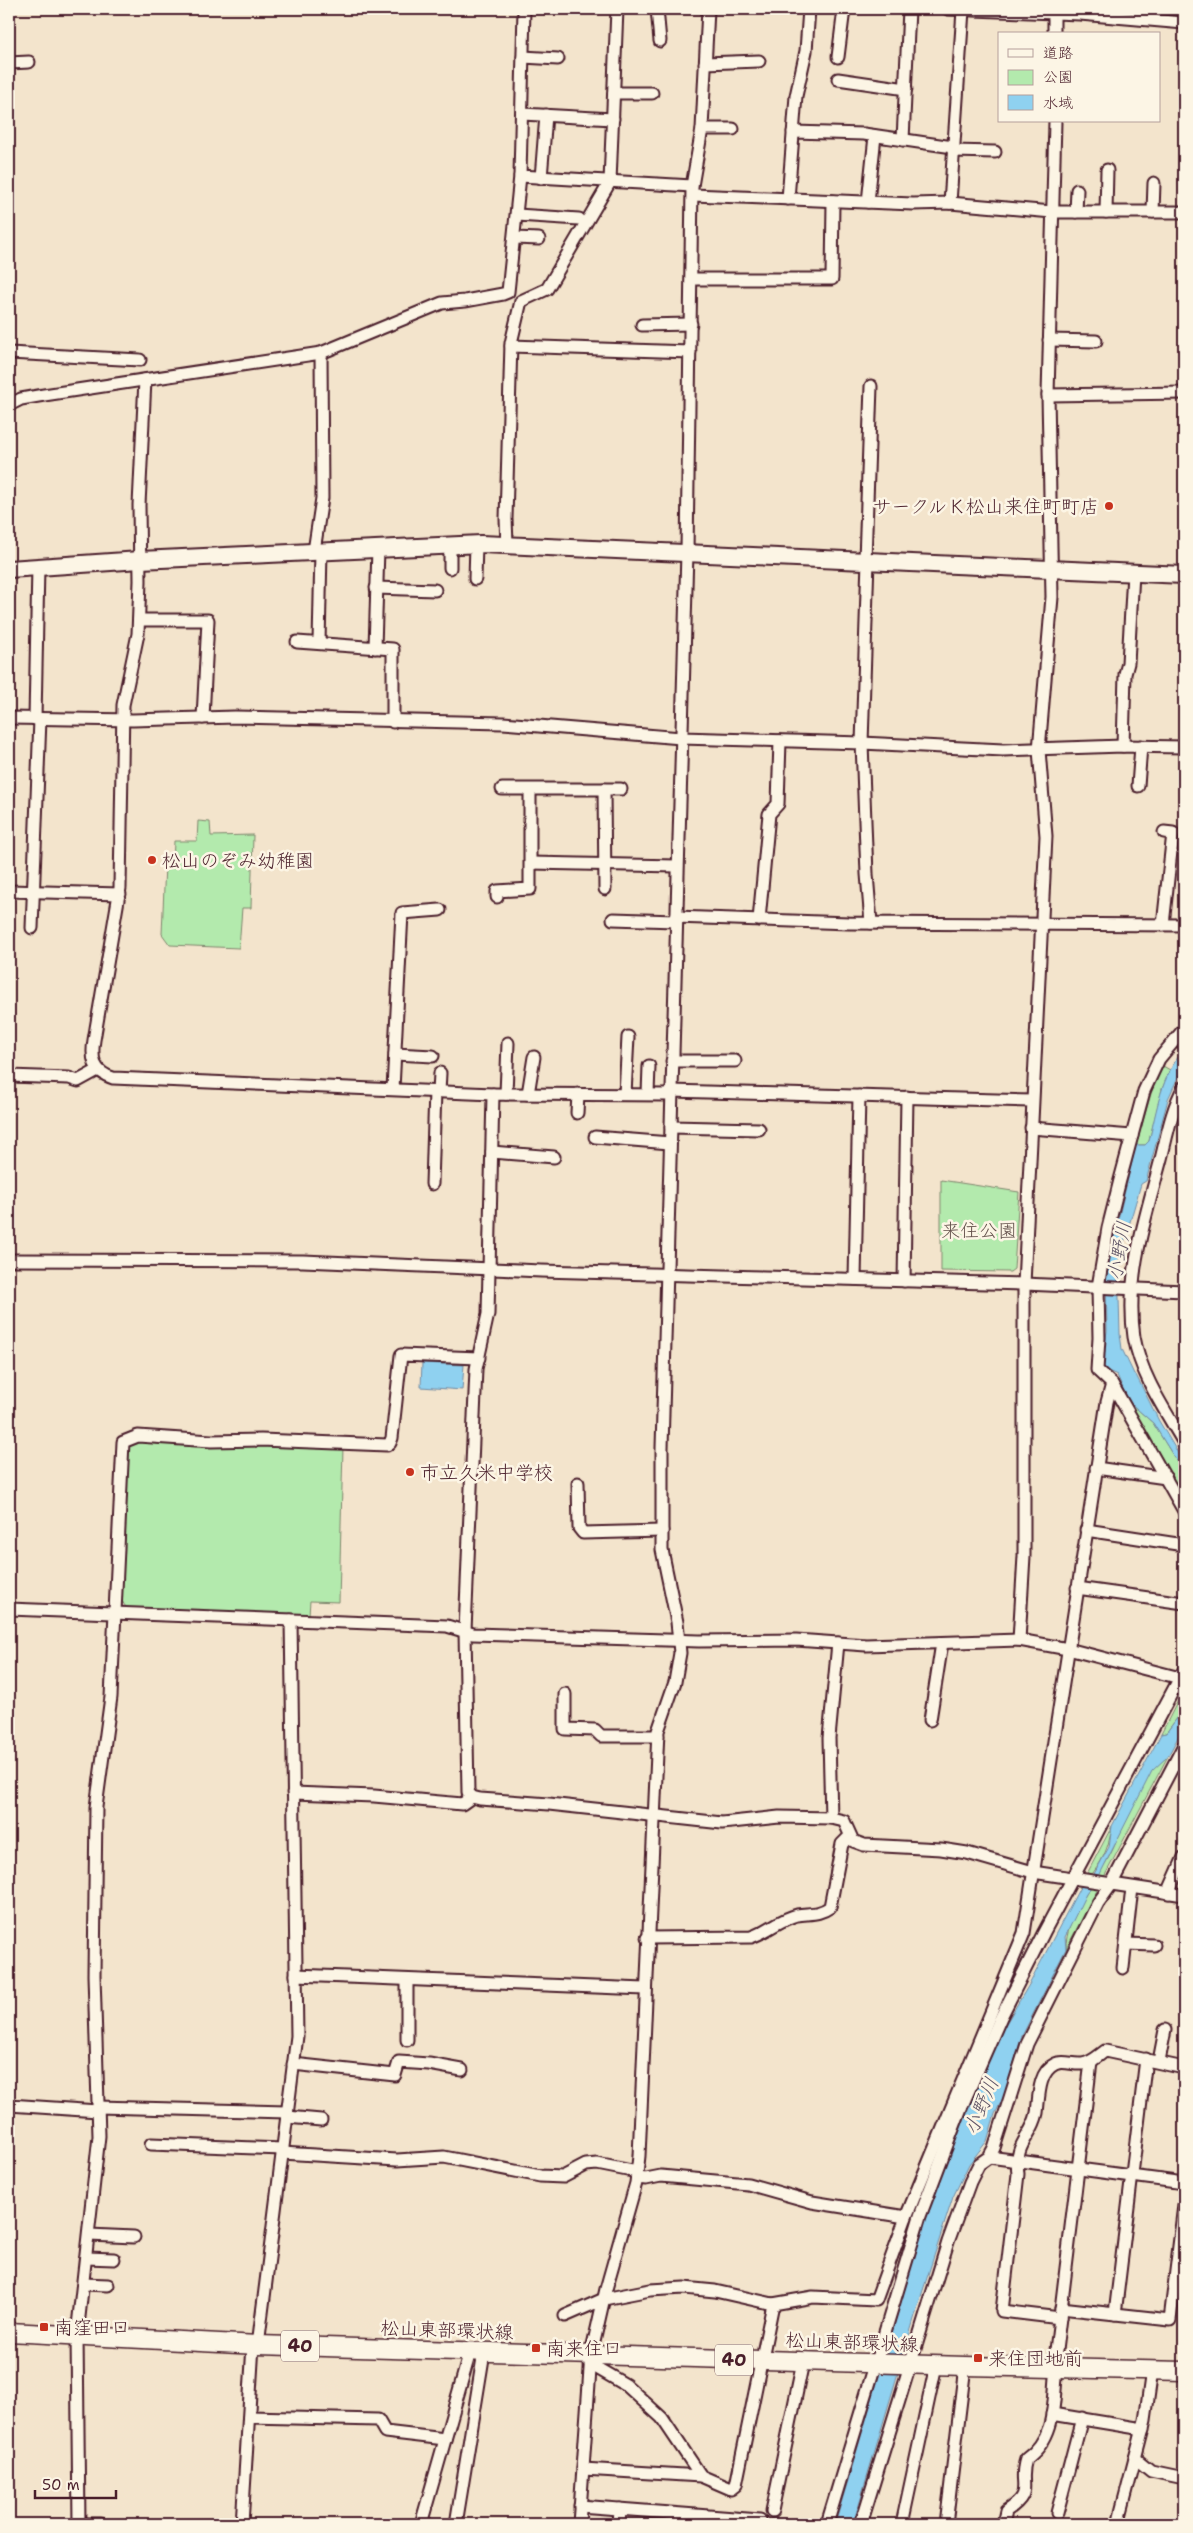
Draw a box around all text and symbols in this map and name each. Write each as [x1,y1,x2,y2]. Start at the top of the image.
legend [998,32,1160,122]
text: 道路 [1043,43,1073,63]
text: 公園 [1043,67,1073,87]
text: 水域 [1043,93,1073,113]
place label: サークルＫ松山来住町町店 [872,494,1099,519]
marker: サークルＫ松山来住町町店 [1103,500,1115,512]
place label: 松山のぞみ幼稚園 [162,848,314,873]
marker: 松山のぞみ幼稚園 [146,854,158,866]
park label: 来住公園 [941,1218,1017,1243]
water label: 小野川 [1101,1219,1137,1283]
place label: 市立久米中学校 [420,1460,553,1485]
marker: 市立久米中学校 [404,1466,416,1478]
water label: 小野川 [957,2073,1005,2139]
place label: 南窪田口 [54,2315,130,2340]
street label: 松山東部環状線 [380,2315,514,2345]
marker: 南窪田口 [38,2321,50,2333]
street label: 松山東部環状線 [785,2327,919,2357]
road number: 40 [281,2330,319,2362]
place label: 南来住口 [546,2336,622,2361]
marker: 南来住口 [530,2342,542,2354]
road number: 40 [715,2344,753,2376]
place label: 来住団地前 [988,2346,1083,2371]
marker: 来住団地前 [972,2352,984,2364]
scale bar [35,2468,116,2500]
text: 50 m [42,2475,80,2495]

